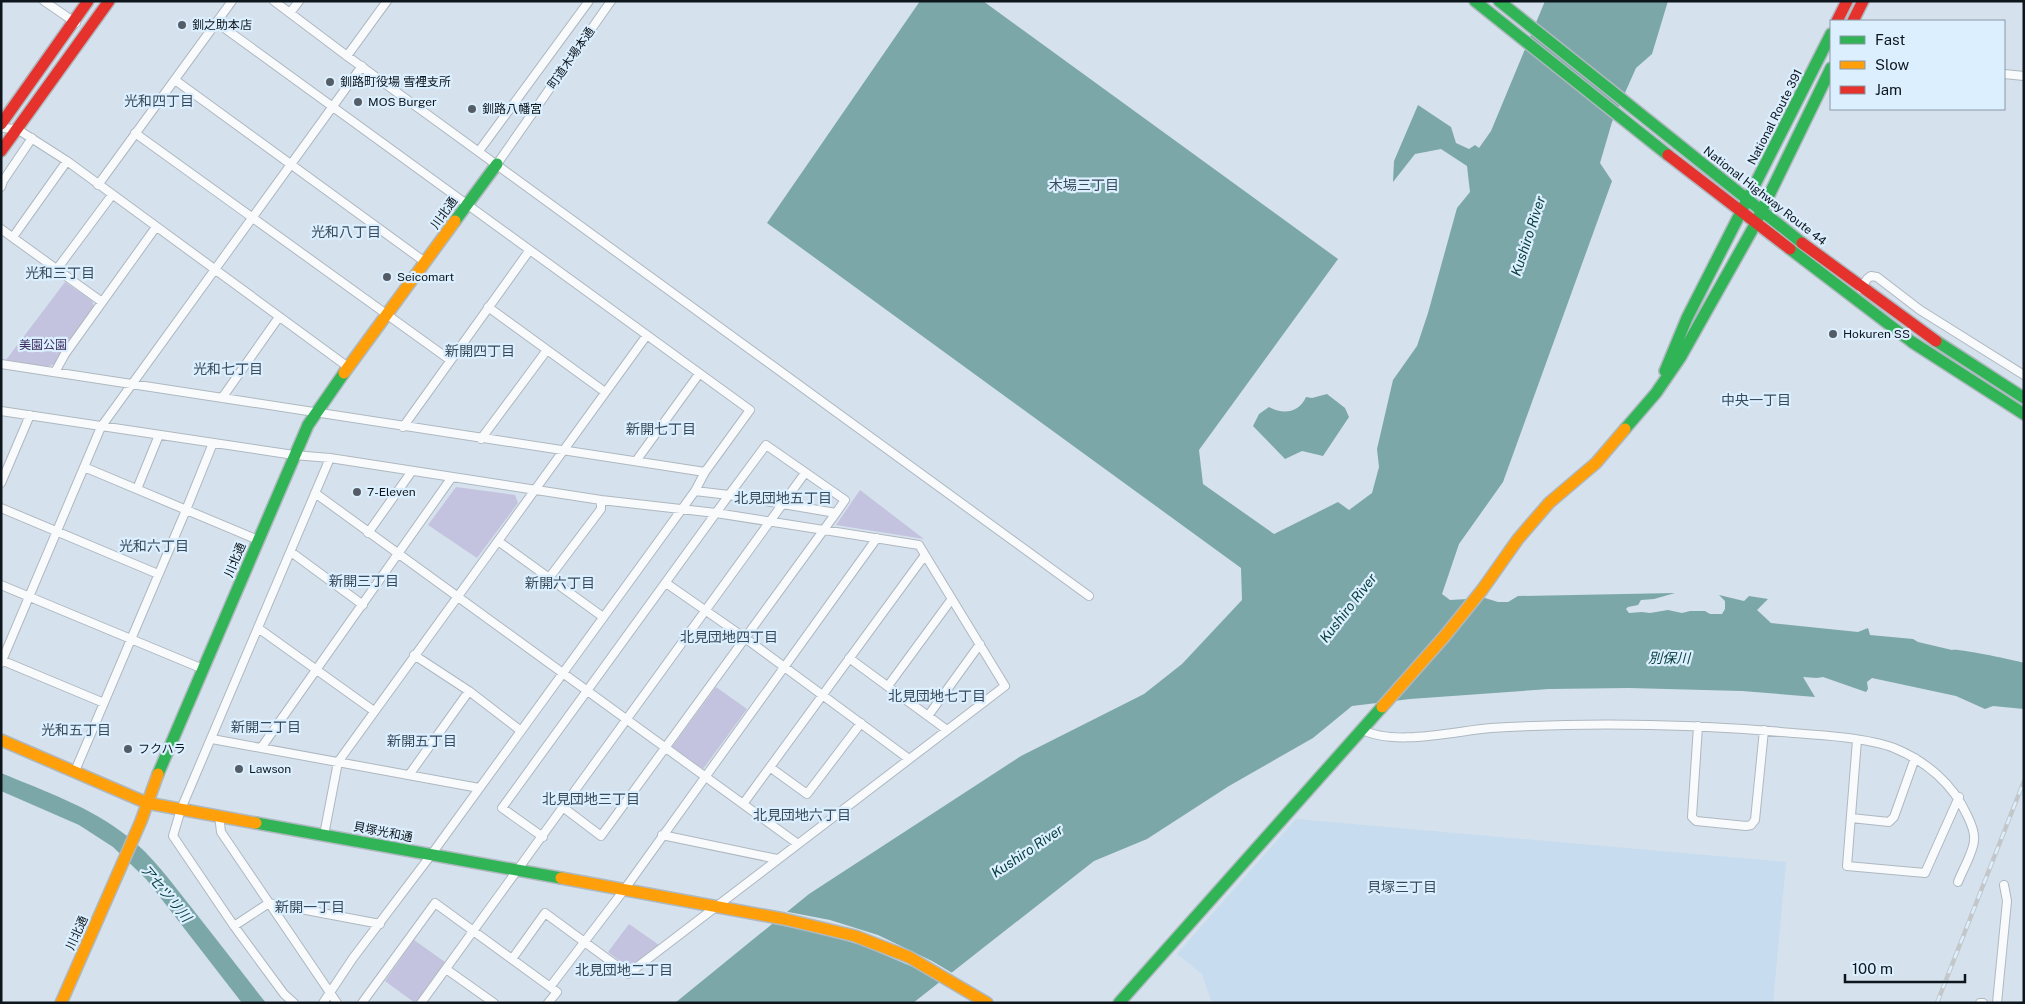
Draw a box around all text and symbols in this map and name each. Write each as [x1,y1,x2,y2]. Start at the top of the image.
place label: 釧之助本店 [192,18,252,32]
marker: 釧之助本店 [176,19,188,31]
legend [1830,20,2005,110]
street label: 町道木場本通 [545,24,597,92]
text: Fast [1875,31,1905,48]
text: Slow [1875,56,1910,73]
street label: National Route 391 [1745,67,1805,167]
place label: 釧路町役場 雪裡支所 [340,75,451,89]
marker: 釧路町役場 雪裡支所 [324,76,336,88]
text: Jam [1875,81,1902,98]
district label: 光和四丁目 [124,93,194,109]
place label: MOS Burger [368,95,437,109]
marker: MOS Burger [352,96,364,108]
place label: 釧路八幡宮 [482,102,542,116]
marker: 釧路八幡宮 [466,103,478,115]
street label: National Highway Route 44 [1701,144,1830,249]
district label: 木場三丁目 [1049,177,1119,193]
water label: Kushiro River [1508,193,1549,278]
street label: 川北通 [428,194,460,232]
district label: 光和八丁目 [311,224,381,240]
district label: 光和三丁目 [25,265,95,281]
place label: Seicomart [397,270,455,284]
marker: Seicomart [381,271,393,283]
place label: Hokuren SS [1843,327,1910,341]
marker: Hokuren SS [1827,328,1839,340]
park label: 美園公園 [19,338,67,352]
district label: 新開四丁目 [445,343,515,359]
district label: 光和七丁目 [193,361,263,377]
district label: 中央一丁目 [1721,392,1791,408]
district label: 新開七丁目 [626,421,696,437]
place label: 7-Eleven [367,485,416,499]
marker: 7-Eleven [351,486,363,498]
district label: 北見団地五丁目 [734,490,832,506]
district label: 光和六丁目 [119,538,189,554]
street label: 川北通 [222,541,248,579]
water label: Kushiro River [1316,570,1380,646]
district label: 新開三丁目 [329,573,399,589]
district label: 新開六丁目 [525,575,595,591]
district label: 北見団地四丁目 [680,629,778,645]
water label: 別保川 [1648,650,1692,666]
district label: 北見団地七丁目 [888,688,986,704]
district label: 新開二丁目 [231,719,301,735]
district label: 光和五丁目 [41,722,111,738]
district label: 新開五丁目 [387,733,457,749]
place label: フクハラ [138,742,185,756]
marker: フクハラ [122,743,134,755]
place label: Lawson [249,762,291,776]
marker: Lawson [233,763,245,775]
district label: 北見団地三丁目 [542,791,640,807]
district label: 北見団地六丁目 [753,807,851,823]
street label: 貝塚光和通 [352,819,414,845]
water label: Kushiro River [988,821,1066,881]
water label: アセツリ川 [137,861,196,926]
district label: 貝塚三丁目 [1367,879,1437,895]
district label: 新開一丁目 [275,899,345,915]
street label: 川北通 [63,914,91,952]
scale bar [1845,952,1965,984]
text: 100 m [1852,960,1893,977]
district label: 北見団地二丁目 [575,962,673,978]

